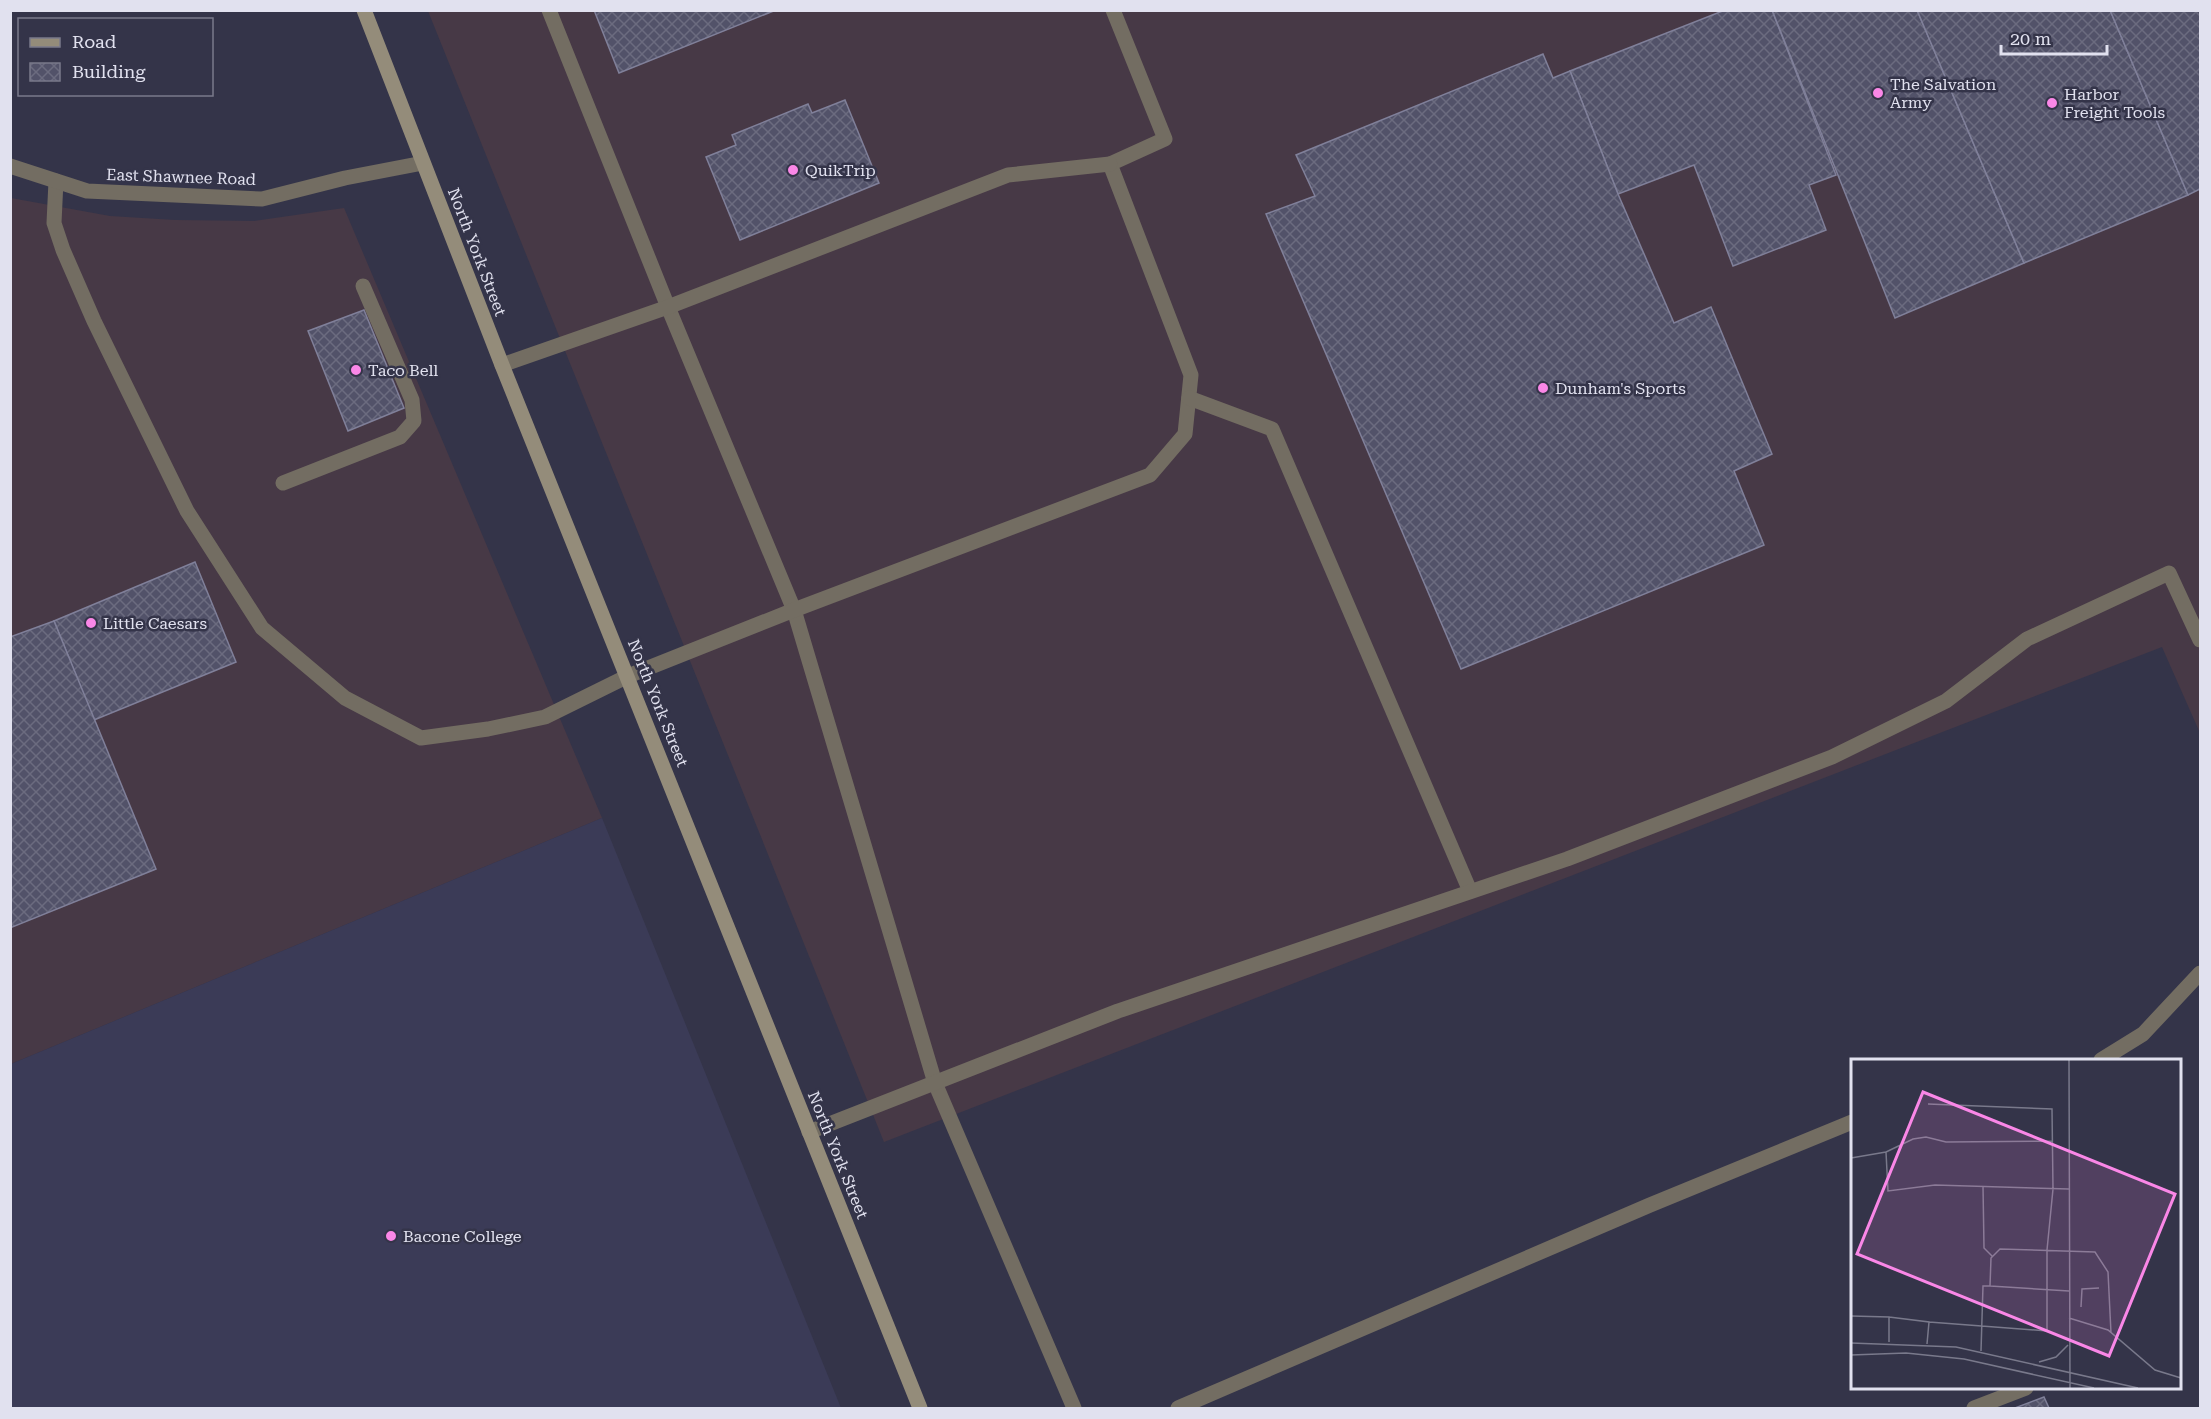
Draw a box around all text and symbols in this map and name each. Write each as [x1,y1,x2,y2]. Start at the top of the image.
legend [18,18,213,96]
scale bar [2001,18,2108,56]
text: 20 m [2010,28,2051,49]
text: Road [72,31,117,52]
text: Building [72,61,146,82]
place label: The Salvation Army [1890,75,1996,112]
place label: Harbor Freight Tools [2064,85,2165,122]
marker: The Salvation Army [1871,86,1885,100]
marker: Harbor Freight Tools [2045,96,2059,110]
place label: QuikTrip [805,161,876,180]
marker: QuikTrip [786,163,800,177]
street label: East Shawnee Road [106,165,256,189]
street label: North York Street [444,185,510,319]
place label: Taco Bell [368,361,438,380]
marker: Taco Bell [349,363,363,377]
place label: Dunham's Sports [1555,379,1686,398]
marker: Dunham's Sports [1536,381,1550,395]
place label: Little Caesars [103,614,207,633]
marker: Little Caesars [84,616,98,630]
street label: North York Street [624,636,692,770]
inset map [1851,1059,2181,1389]
street label: North York Street [804,1088,872,1222]
place label: Bacone College [403,1227,522,1246]
marker: Bacone College [384,1229,398,1243]

